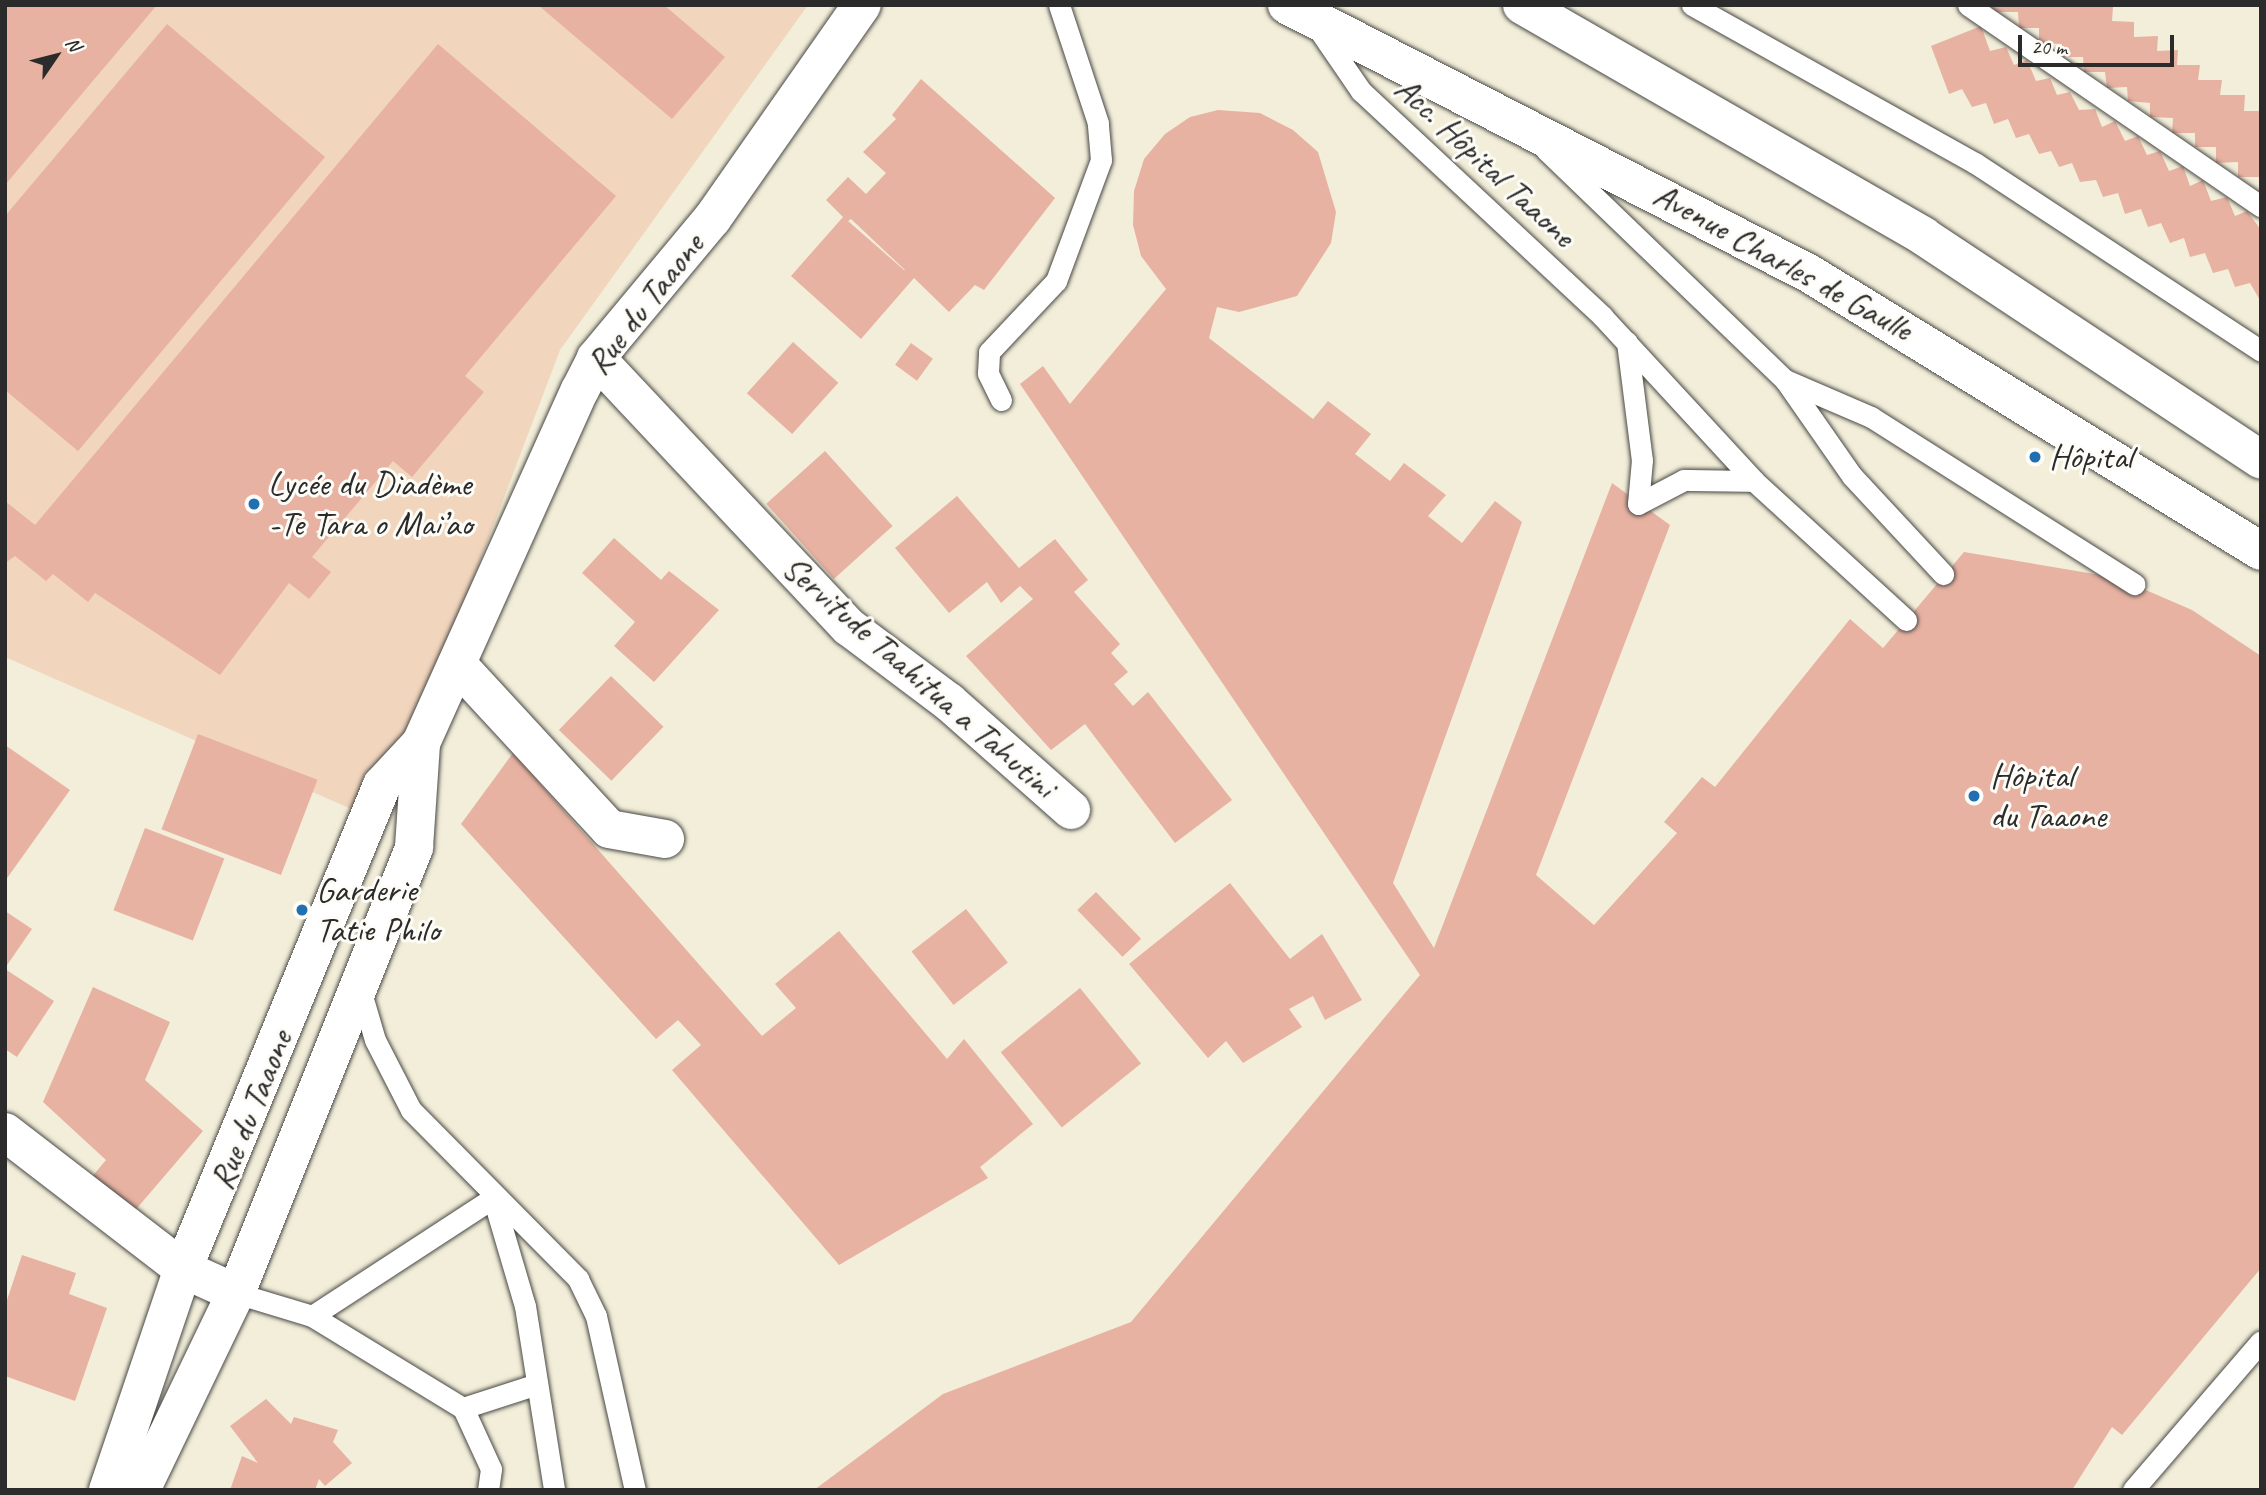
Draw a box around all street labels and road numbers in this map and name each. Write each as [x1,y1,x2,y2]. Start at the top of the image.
street label: Acc. Hôpital Taaone [1386,68,1584,256]
street label: Avenue Charles de Gaulle [1646,173,1920,351]
street label: Rue du Taaone [577,225,713,383]
street label: Servitude Taahitua a Tahutini [773,546,1065,808]
street label: Rue du Taaone [200,1025,302,1195]

